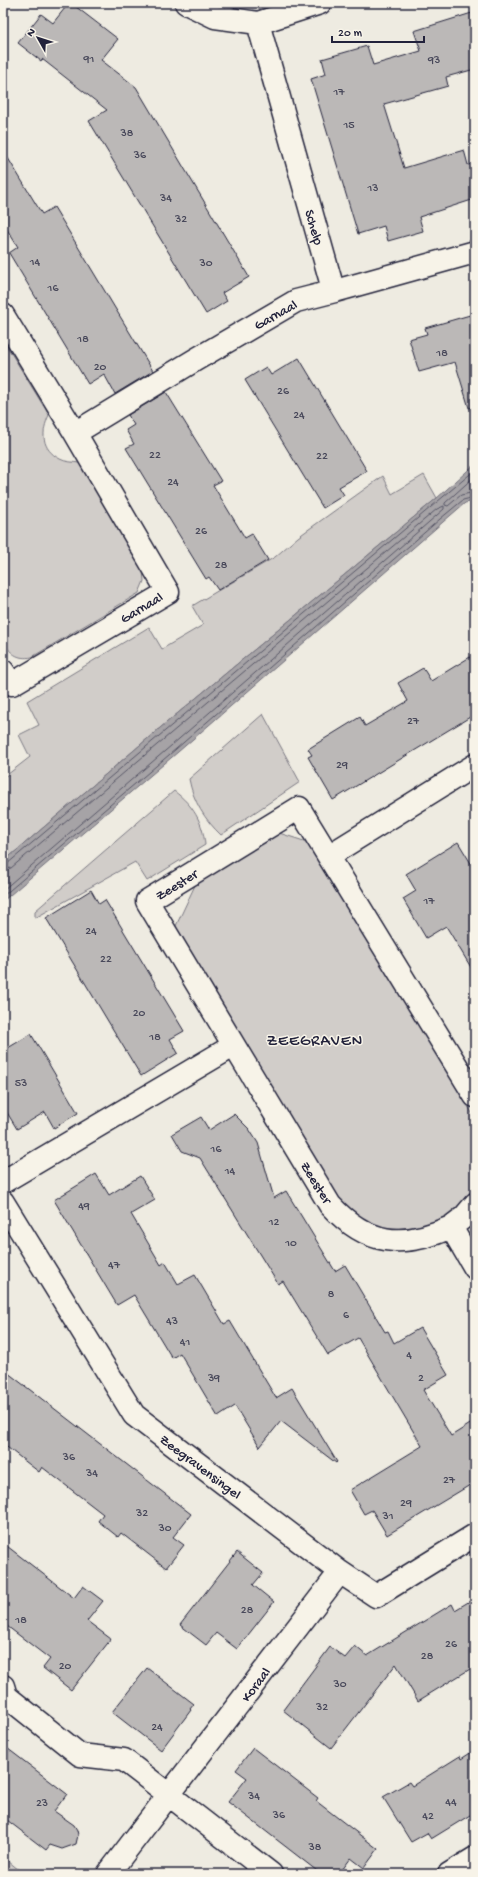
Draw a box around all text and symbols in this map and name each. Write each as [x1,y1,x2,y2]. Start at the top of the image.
north arrow [18,18,58,58]
scale bar [332,18,424,44]
text: N [25,26,39,40]
text: 20 m [338,27,363,41]
house number: 91 [83,53,95,67]
house number: 93 [427,54,440,68]
house number: 17 [332,86,345,100]
house number: 15 [342,119,355,133]
house number: 38 [120,127,134,141]
house number: 36 [133,149,147,163]
house number: 13 [366,182,379,196]
house number: 34 [159,192,172,206]
street label: Schelp [299,208,326,247]
house number: 32 [174,213,187,227]
house number: 14 [29,256,41,270]
house number: 30 [198,257,213,271]
house number: 16 [47,282,59,296]
street label: Garnaal [252,297,301,335]
house number: 18 [76,333,89,347]
house number: 18 [435,347,448,361]
house number: 20 [94,361,107,375]
house number: 26 [277,385,290,399]
house number: 24 [293,409,305,423]
house number: 22 [149,449,161,463]
house number: 22 [316,450,328,464]
house number: 24 [167,476,179,490]
house number: 26 [195,525,208,539]
house number: 28 [215,559,228,573]
street label: Garnaal [118,590,167,628]
house number: 27 [407,715,420,729]
house number: 29 [336,759,348,773]
street label: Zeester [153,866,202,906]
house number: 17 [422,895,435,909]
house number: 24 [85,925,97,939]
house number: 22 [100,953,112,967]
house number: 20 [133,1007,146,1021]
house number: 18 [148,1031,161,1045]
district label: ZEEGRAVEN [267,1033,363,1052]
house number: 53 [15,1077,27,1091]
house number: 16 [210,1143,222,1157]
street label: Zeester [295,1159,335,1208]
house number: 14 [224,1165,236,1179]
house number: 49 [78,1200,90,1214]
house number: 12 [268,1216,279,1230]
house number: 10 [284,1237,297,1251]
house number: 47 [108,1259,121,1273]
house number: 8 [328,1288,335,1302]
house number: 6 [343,1309,350,1323]
house number: 43 [166,1315,178,1329]
house number: 41 [180,1336,190,1350]
house number: 4 [406,1349,412,1363]
house number: 39 [207,1372,220,1386]
house number: 2 [418,1372,424,1386]
street label: Zeegravensingel [155,1432,243,1504]
house number: 36 [62,1451,76,1465]
house number: 34 [85,1467,98,1481]
house number: 27 [443,1474,456,1488]
house number: 29 [400,1497,412,1511]
house number: 32 [135,1507,148,1521]
house number: 31 [381,1510,394,1524]
house number: 30 [157,1522,172,1536]
house number: 28 [241,1604,254,1618]
house number: 18 [14,1614,27,1628]
house number: 26 [445,1638,458,1652]
house number: 28 [421,1650,434,1664]
house number: 20 [59,1660,72,1674]
street label: Koraal [239,1665,275,1706]
house number: 30 [332,1678,347,1692]
house number: 32 [315,1701,328,1715]
house number: 24 [151,1721,163,1735]
house number: 34 [247,1790,260,1804]
house number: 44 [445,1796,457,1810]
house number: 23 [36,1797,48,1811]
house number: 36 [272,1809,286,1823]
house number: 42 [422,1810,434,1824]
house number: 38 [308,1841,322,1855]

